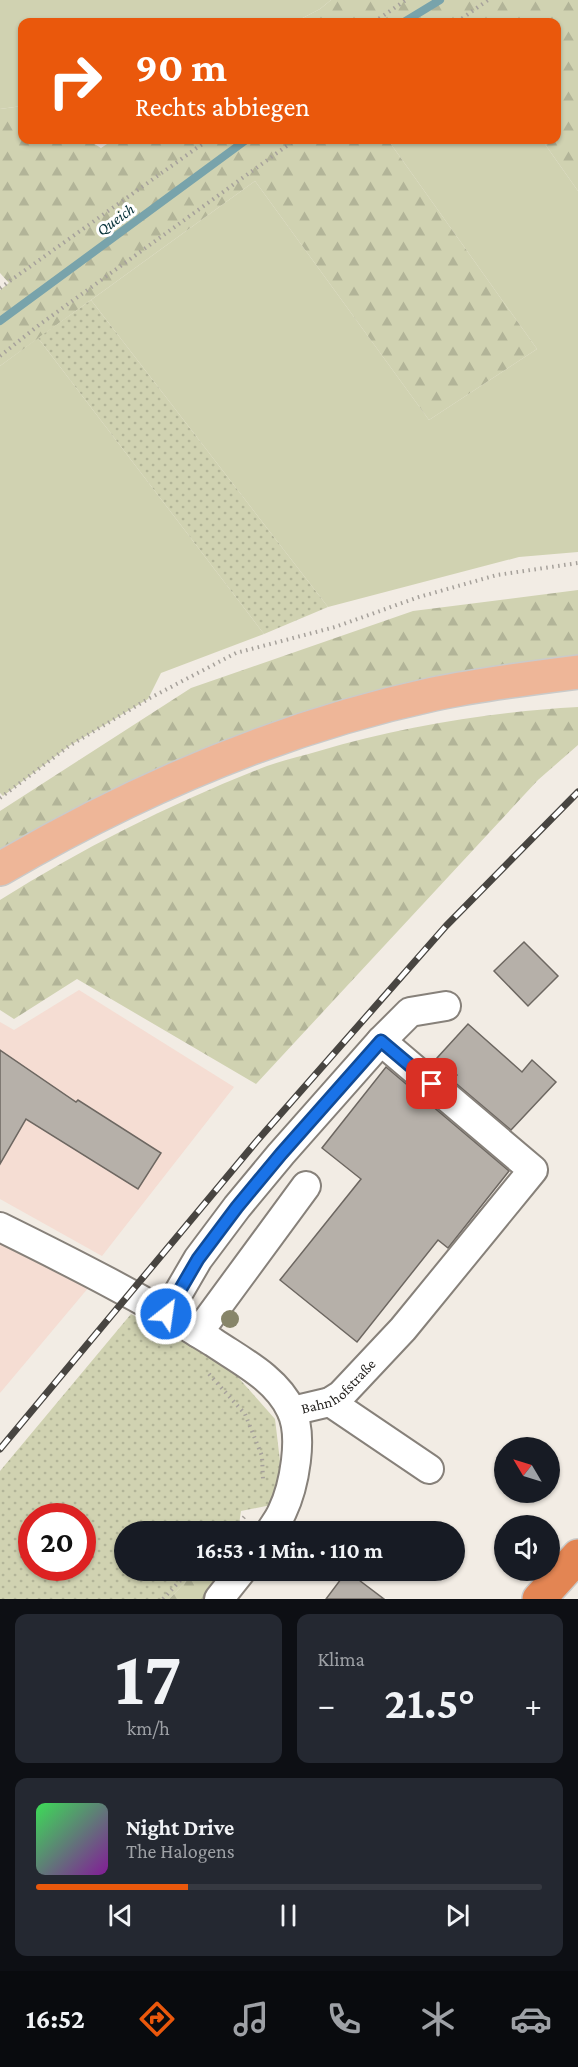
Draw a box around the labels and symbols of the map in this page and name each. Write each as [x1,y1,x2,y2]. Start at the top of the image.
water label: Queich [93,200,138,239]
pin [406,1058,457,1109]
position arrow [134,1282,198,1346]
street label: Bahnhofstraße [299,1355,379,1417]
north arrow [494,1437,560,1503]
speed limit sign: 20 [18,1503,96,1581]

